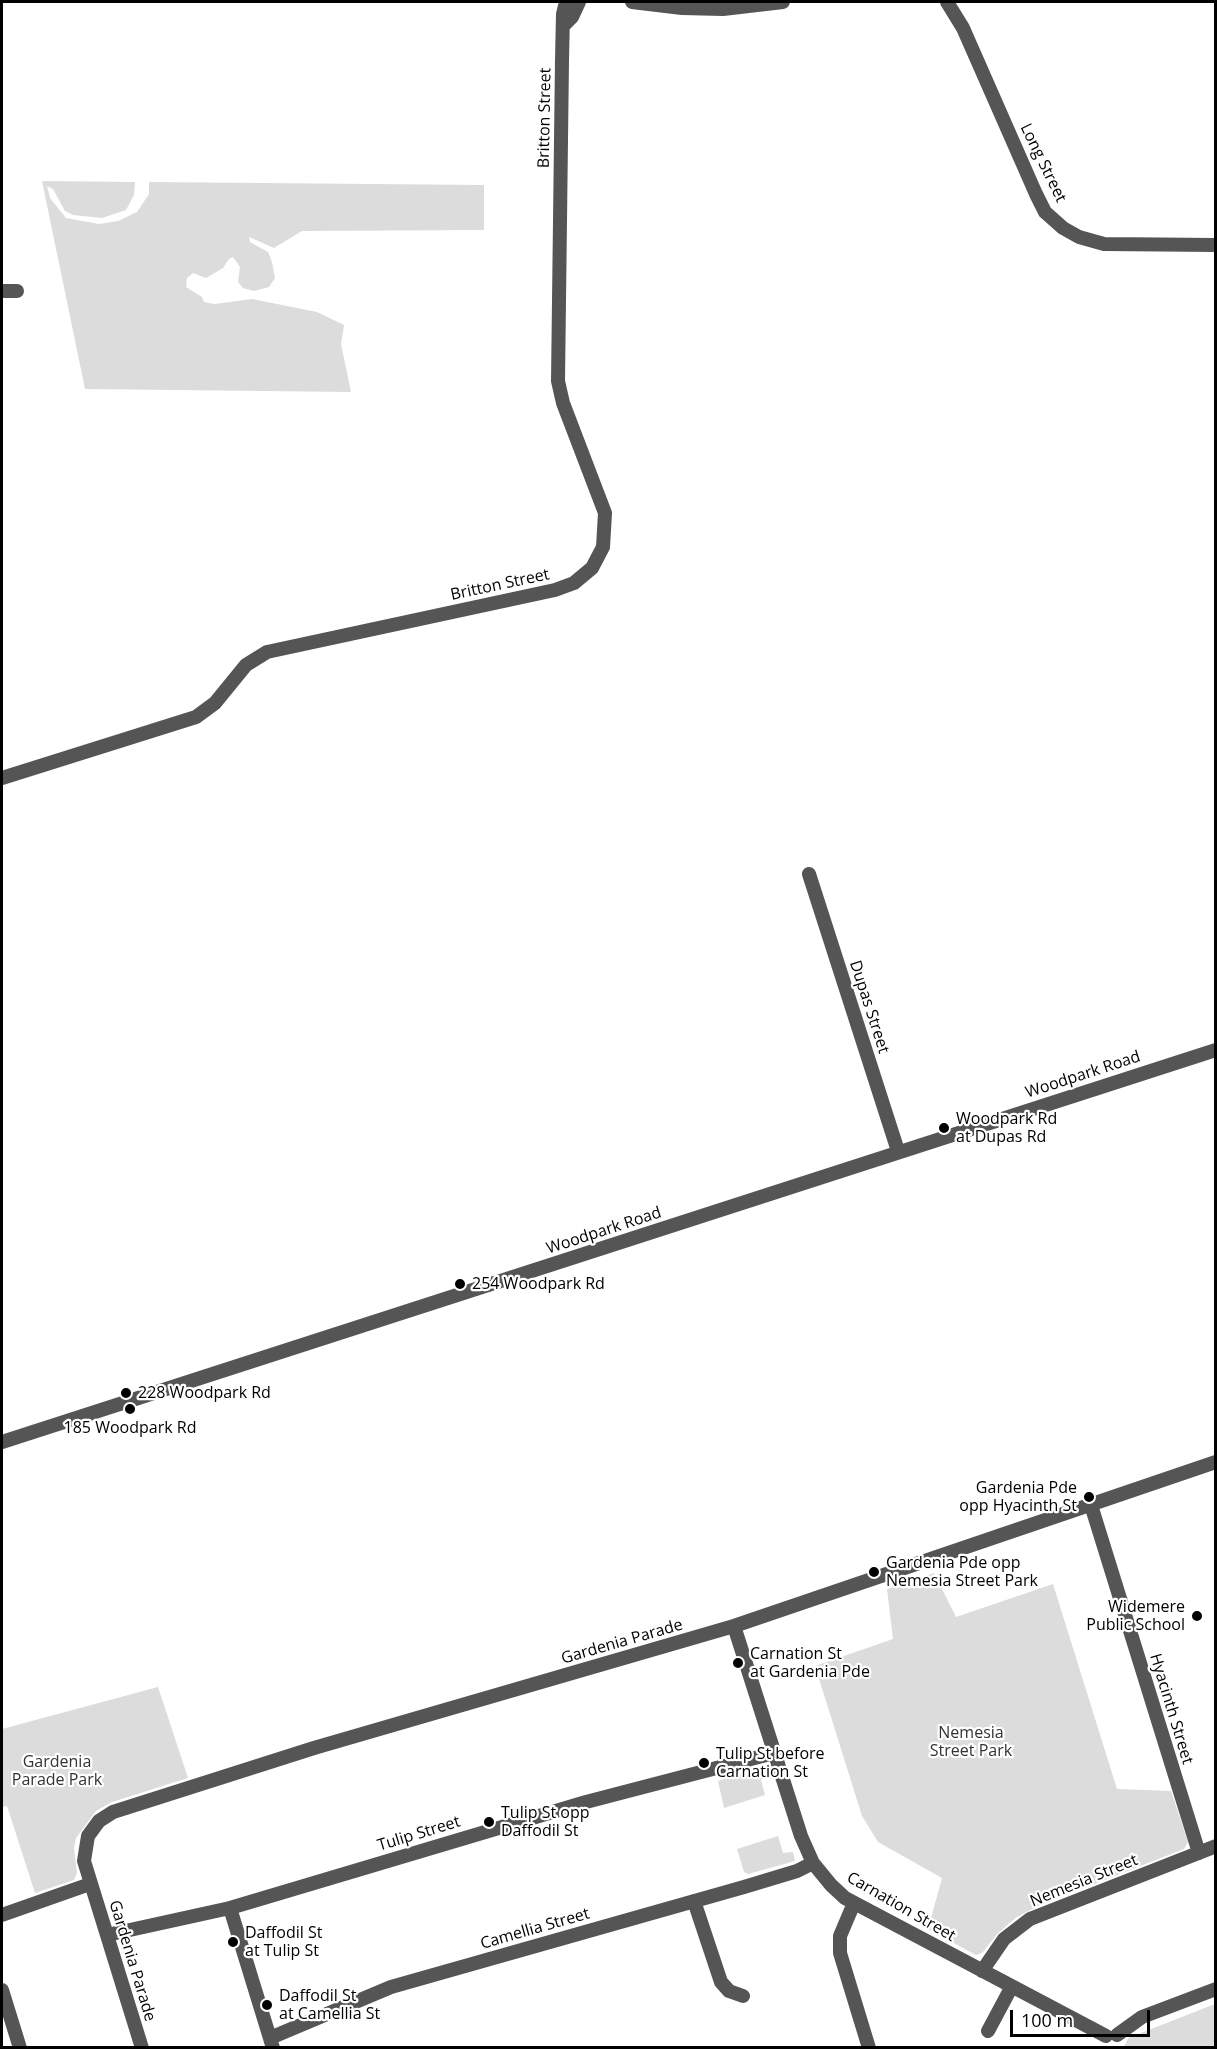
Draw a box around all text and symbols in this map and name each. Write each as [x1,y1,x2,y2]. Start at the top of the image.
street label: Britton Street [535,68,555,168]
street label: Long Street [1016,120,1070,206]
street label: Britton Street [449,565,551,605]
street label: Dupas Street [845,958,893,1056]
street label: Woodpark Road [1023,1047,1143,1103]
place label: Woodpark Rd at Dupas Rd [956,1109,1057,1147]
marker: Woodpark Rd at Dupas Rd [937,1121,951,1135]
street label: Woodpark Road [544,1203,664,1259]
place label: 254 Woodpark Rd [472,1274,605,1294]
marker: 254 Woodpark Rd [453,1277,467,1291]
place label: 228 Woodpark Rd [138,1383,271,1403]
marker: 228 Woodpark Rd [119,1386,133,1400]
marker: 185 Woodpark Rd [123,1402,137,1416]
place label: 185 Woodpark Rd [64,1418,196,1438]
place label: Gardenia Pde opp Hyacinth St [959,1478,1077,1516]
marker: Gardenia Pde opp Hyacinth St [1082,1490,1096,1504]
place label: Gardenia Pde opp Nemesia Street Park [886,1553,1038,1591]
marker: Gardenia Pde opp Nemesia Street Park [867,1565,881,1579]
place label: Widemere Public School [1086,1597,1185,1635]
marker: Widemere Public School [1190,1609,1204,1623]
street label: Gardenia Parade [559,1615,685,1669]
place label: Carnation St at Gardenia Pde [750,1644,870,1682]
street label: Hyacinth Street [1145,1651,1197,1767]
marker: Carnation St at Gardenia Pde [731,1656,745,1670]
park label: Nemesia Street Park [930,1723,1012,1761]
place label: Tulip St before Carnation St [716,1744,825,1782]
park label: Gardenia Parade Park [12,1752,102,1790]
marker: Tulip St before Carnation St [697,1756,711,1770]
place label: Tulip St opp Daffodil St [501,1803,589,1841]
street label: Tulip Street [375,1812,463,1856]
marker: Tulip St opp Daffodil St [482,1815,496,1829]
street label: Nemesia Street [1027,1851,1141,1911]
street label: Carnation Street [843,1868,959,1946]
street label: Gardenia Parade [104,1898,160,2024]
street label: Camellia Street [478,1904,592,1954]
place label: Daffodil St at Tulip St [245,1923,322,1961]
marker: Daffodil St at Tulip St [226,1935,240,1949]
place label: Daffodil St at Camellia St [279,1986,380,2024]
marker: Daffodil St at Camellia St [260,1998,274,2012]
scale bar [1013,1998,1152,2036]
text: 100 m [1021,2008,1073,2032]

